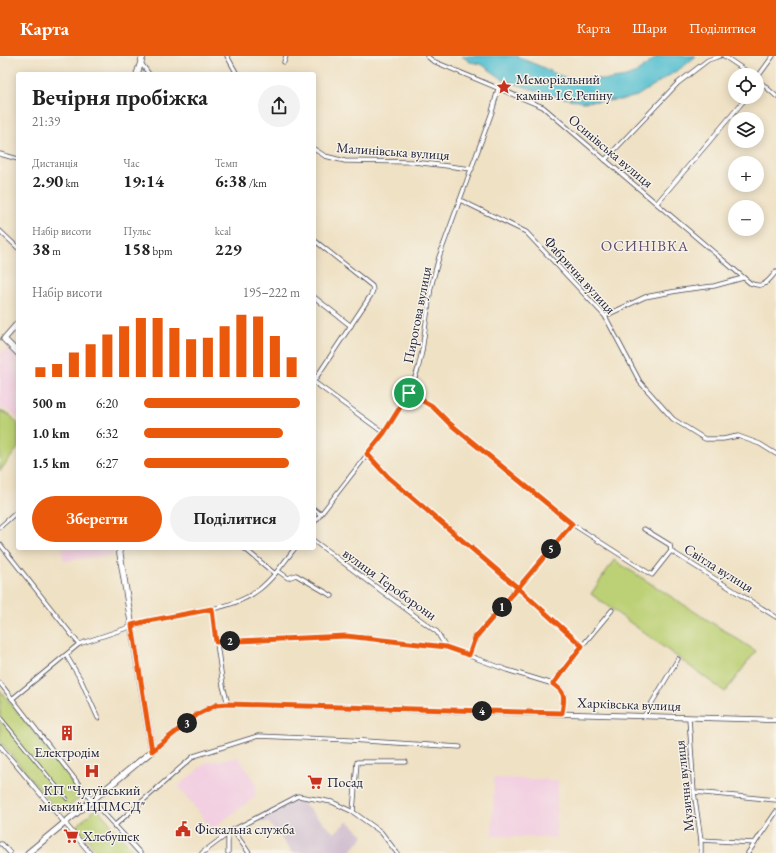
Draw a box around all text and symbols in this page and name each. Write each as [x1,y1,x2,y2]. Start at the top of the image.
text: Карта [20,16,69,41]
text: Карта [577,19,610,37]
text: Шари [632,19,667,37]
text: Поділитися [689,19,756,37]
map controls [728,68,764,236]
button: locate [728,68,764,104]
place label: Меморіальний камінь І.Є.Рєпіну [516,70,613,104]
place icon: Меморіальний камінь І.Є.Рєпіну [495,78,513,96]
text: Вечірня пробіжка [32,83,208,112]
button: share [258,85,300,127]
street label: Осинівська вулиця [565,110,657,192]
button: layers [728,112,764,148]
text: 21:39 [32,113,60,130]
street label: Малинівська вулиця [336,138,450,164]
text: Дистанція [32,156,78,170]
text: Час [123,156,140,170]
text: Темп [215,156,238,170]
button: + [728,156,764,192]
text: 2.90 [32,170,63,192]
text: 19:14 [123,170,164,192]
text: 6:38 [215,170,246,192]
text: km [63,176,79,190]
text: /km [246,176,267,190]
button: − [728,200,764,236]
text: Набір висоти [32,224,91,238]
text: Пульс [123,224,151,238]
text: kcal [215,224,231,238]
street label: Фабрична вулиця [540,232,620,318]
district label: ОСИНІВКА [601,236,689,255]
text: 38 [32,238,50,260]
text: 158 [123,238,150,260]
text: 229 [215,238,242,260]
text: m [50,244,61,258]
text: bpm [150,244,172,258]
street label: Пирогова вулиця [399,265,435,365]
text: Набір висоти [32,284,102,301]
text: 195–222 m [243,284,300,301]
pin [392,376,426,410]
icon: arrive [398,382,420,404]
text: 500 m [32,395,66,412]
text: 6:20 [96,395,118,412]
text: 1.0 km [32,425,70,442]
text: 6:32 [96,425,118,442]
text: 1.5 km [32,455,70,472]
text: 6:27 [96,455,118,472]
button: Зберегти [32,496,162,542]
button: Поділитися [170,496,300,542]
pin: 5 [541,539,561,559]
street label: Світла вулиця [681,539,757,597]
text: 5 [548,542,554,556]
street label: вулиця Тероборони [339,544,441,625]
pin: 1 [492,597,512,617]
text: 1 [499,600,505,614]
pin: 2 [220,631,240,651]
text: 2 [227,634,233,648]
street label: Харківська вулиця [576,693,681,715]
pin: 4 [472,701,492,721]
text: 4 [479,704,485,718]
pin: 3 [177,713,197,733]
text: 3 [184,716,190,730]
building icon: Електродім [58,724,76,742]
street label: Музична вулиця [670,739,698,833]
place label: Електродім [35,743,100,761]
hospital icon: КП "Чугуївський міський ЦПМСД" [83,762,101,780]
supermarket icon: Посад [306,773,324,791]
place label: Посад [327,773,364,791]
place label: КП "Чугуївський міський ЦПМСД" [39,781,145,815]
public building icon: Фіскальна служба [174,820,192,838]
place label: Фіскальна служба [195,820,295,838]
supermarket icon: Хлебушек [62,827,80,845]
place label: Хлебушек [82,827,140,845]

